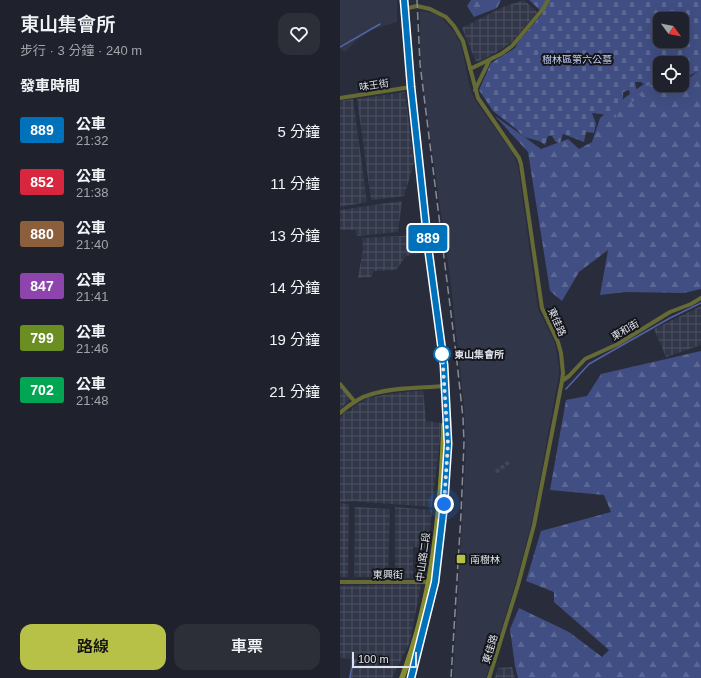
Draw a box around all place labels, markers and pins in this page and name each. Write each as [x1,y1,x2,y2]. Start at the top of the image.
marker: 東山集會所 [433,345,451,363]
place label: 東山集會所 [454,349,504,360]
marker: 南樹林 [455,553,467,565]
place label: 南樹林 [470,554,500,565]

